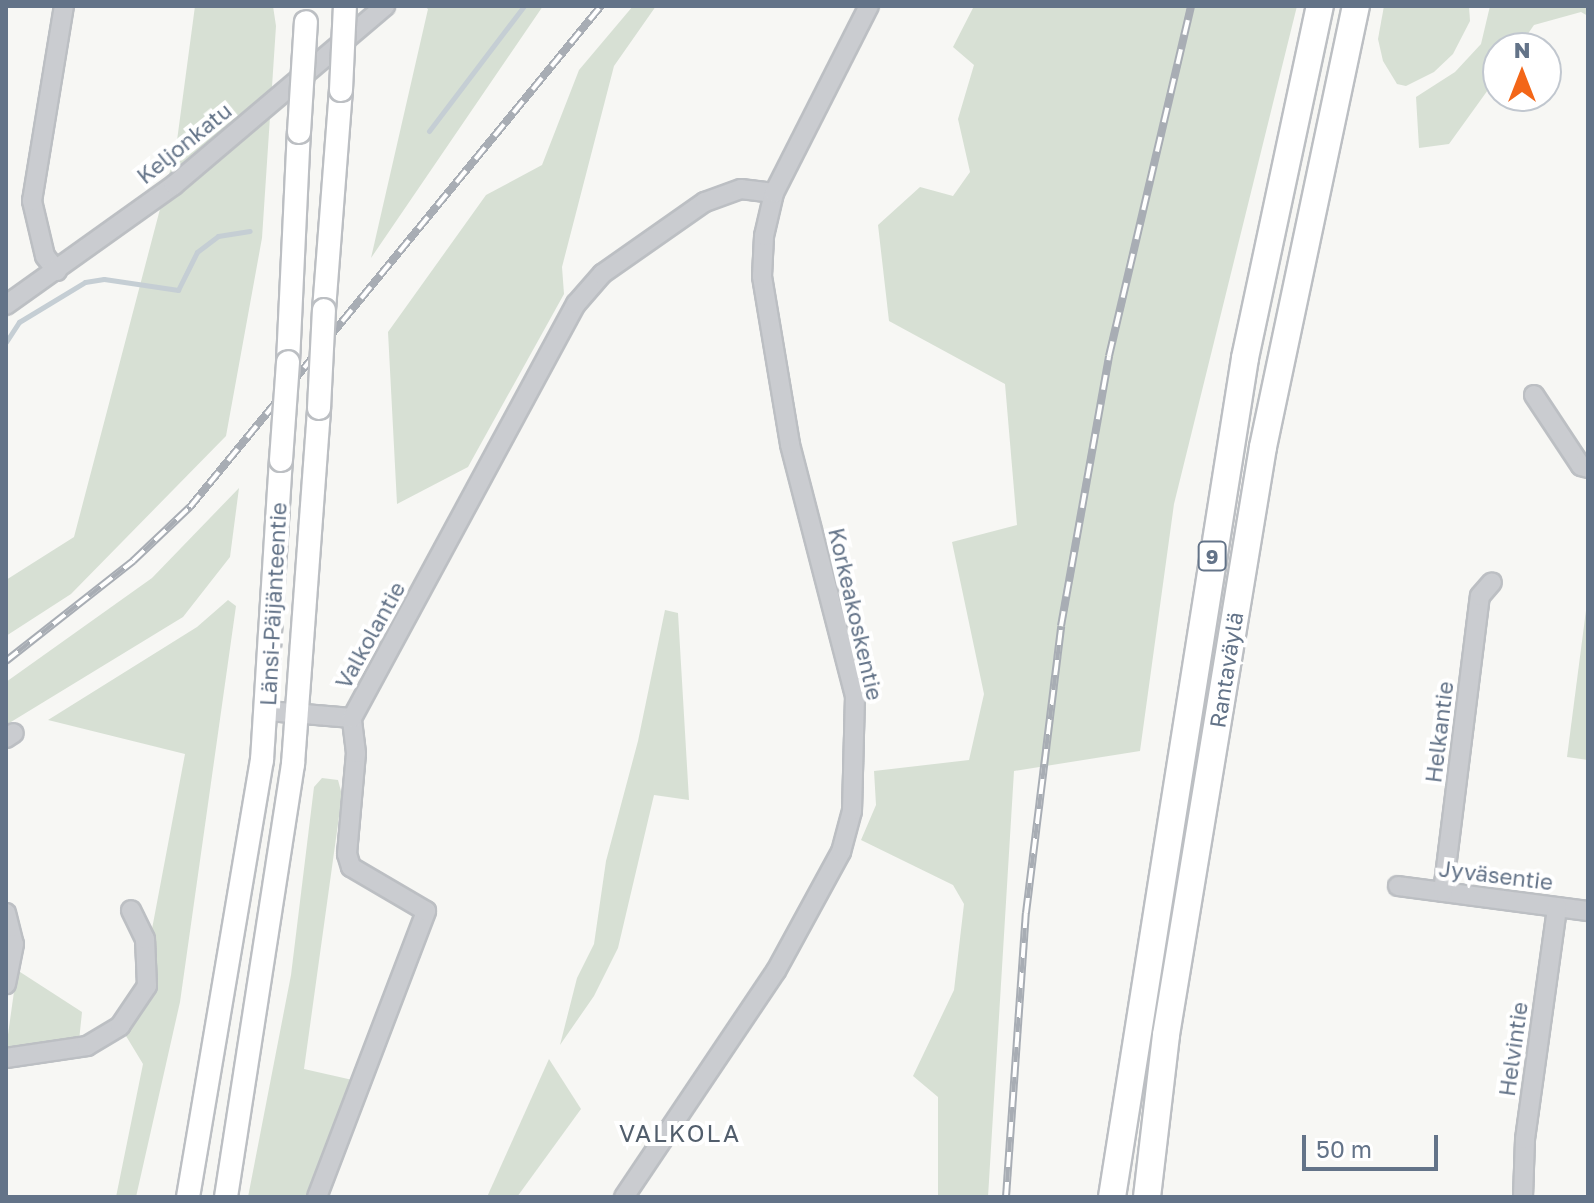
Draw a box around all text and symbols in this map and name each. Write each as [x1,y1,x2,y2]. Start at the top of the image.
north arrow [1482,32,1562,112]
text: N [1514,36,1530,63]
street label: Keljonkatu [132,97,236,189]
street label: Länsi-Päijänteentie [254,502,292,706]
street label: Korkeakoskentie [823,525,889,703]
road number: 9 [1196,540,1228,572]
street label: Valkolantie [330,577,410,693]
street label: Rantaväylä [1204,610,1248,730]
street label: Helkantie [1420,680,1458,784]
street label: Jyväsentie [1437,855,1555,895]
street label: Helvintie [1493,1000,1533,1098]
district label: VALKOLA [619,1119,741,1147]
scale bar [1306,1119,1442,1169]
text: 50 m [1316,1134,1372,1163]

